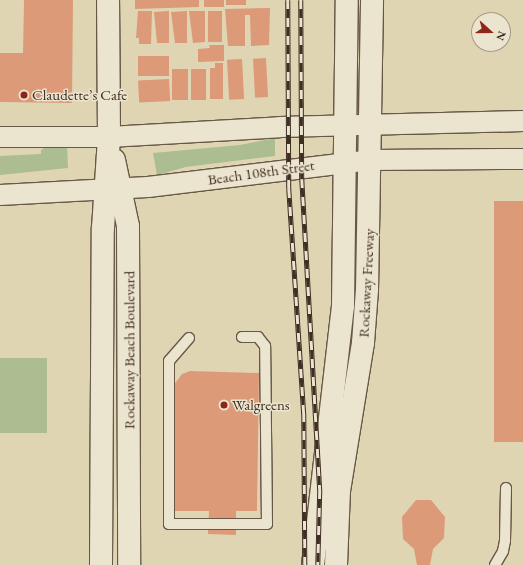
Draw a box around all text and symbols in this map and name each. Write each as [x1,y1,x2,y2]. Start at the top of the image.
north arrow [471,12,511,52]
text: N [493,29,509,43]
place label: Claudette’s Cafe [32,86,127,104]
marker: Claudette’s Cafe [19,90,29,100]
street label: Beach 108th Street [207,156,315,188]
street label: Rockaway Freeway [354,228,378,338]
street label: Rockaway Beach Boulevard [120,271,138,429]
place label: Walgreens [232,396,290,414]
marker: Walgreens [219,400,229,410]

